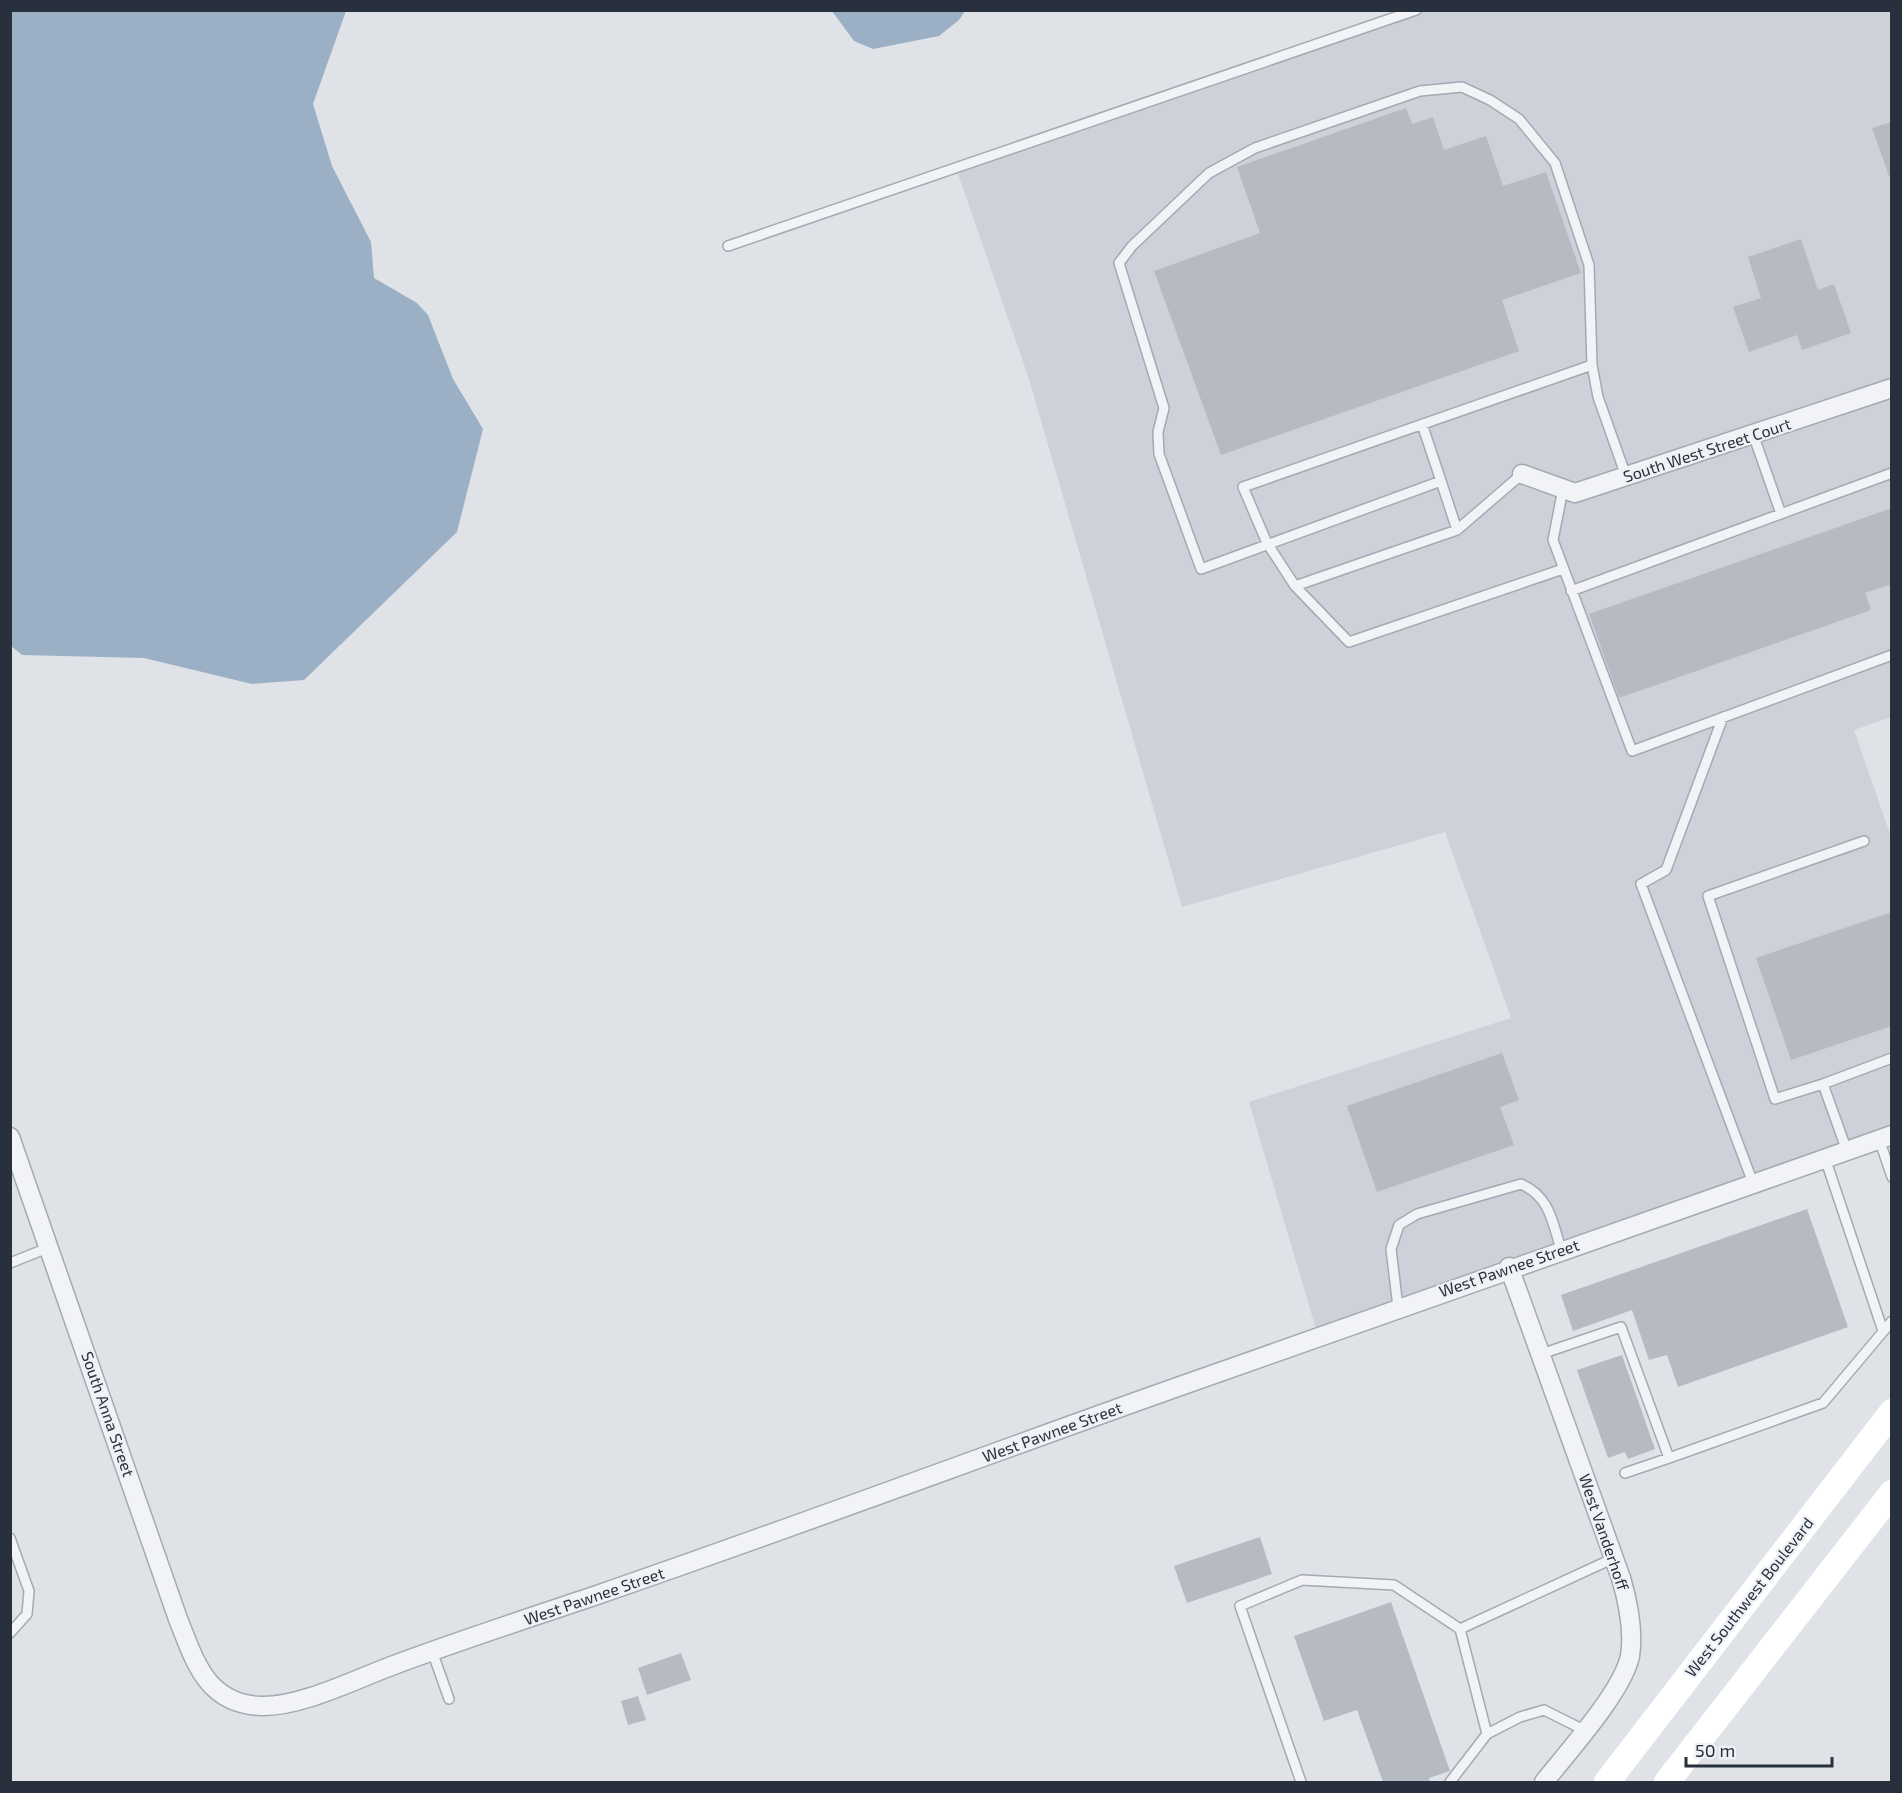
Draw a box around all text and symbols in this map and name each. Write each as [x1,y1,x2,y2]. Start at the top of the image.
street label: South West Street Court [1621,413,1793,486]
street label: West Pawnee Street [1436,1235,1581,1300]
street label: South Anna Street [78,1349,139,1479]
street label: West Pawnee Street [979,1397,1124,1466]
street label: West Vanderhoff [1576,1471,1634,1593]
street label: West Southwest Boulevard [1680,1513,1817,1680]
street label: West Pawnee Street [521,1563,666,1628]
scale bar [1686,1730,1832,1768]
text: 50 m [1695,1739,1735,1761]

